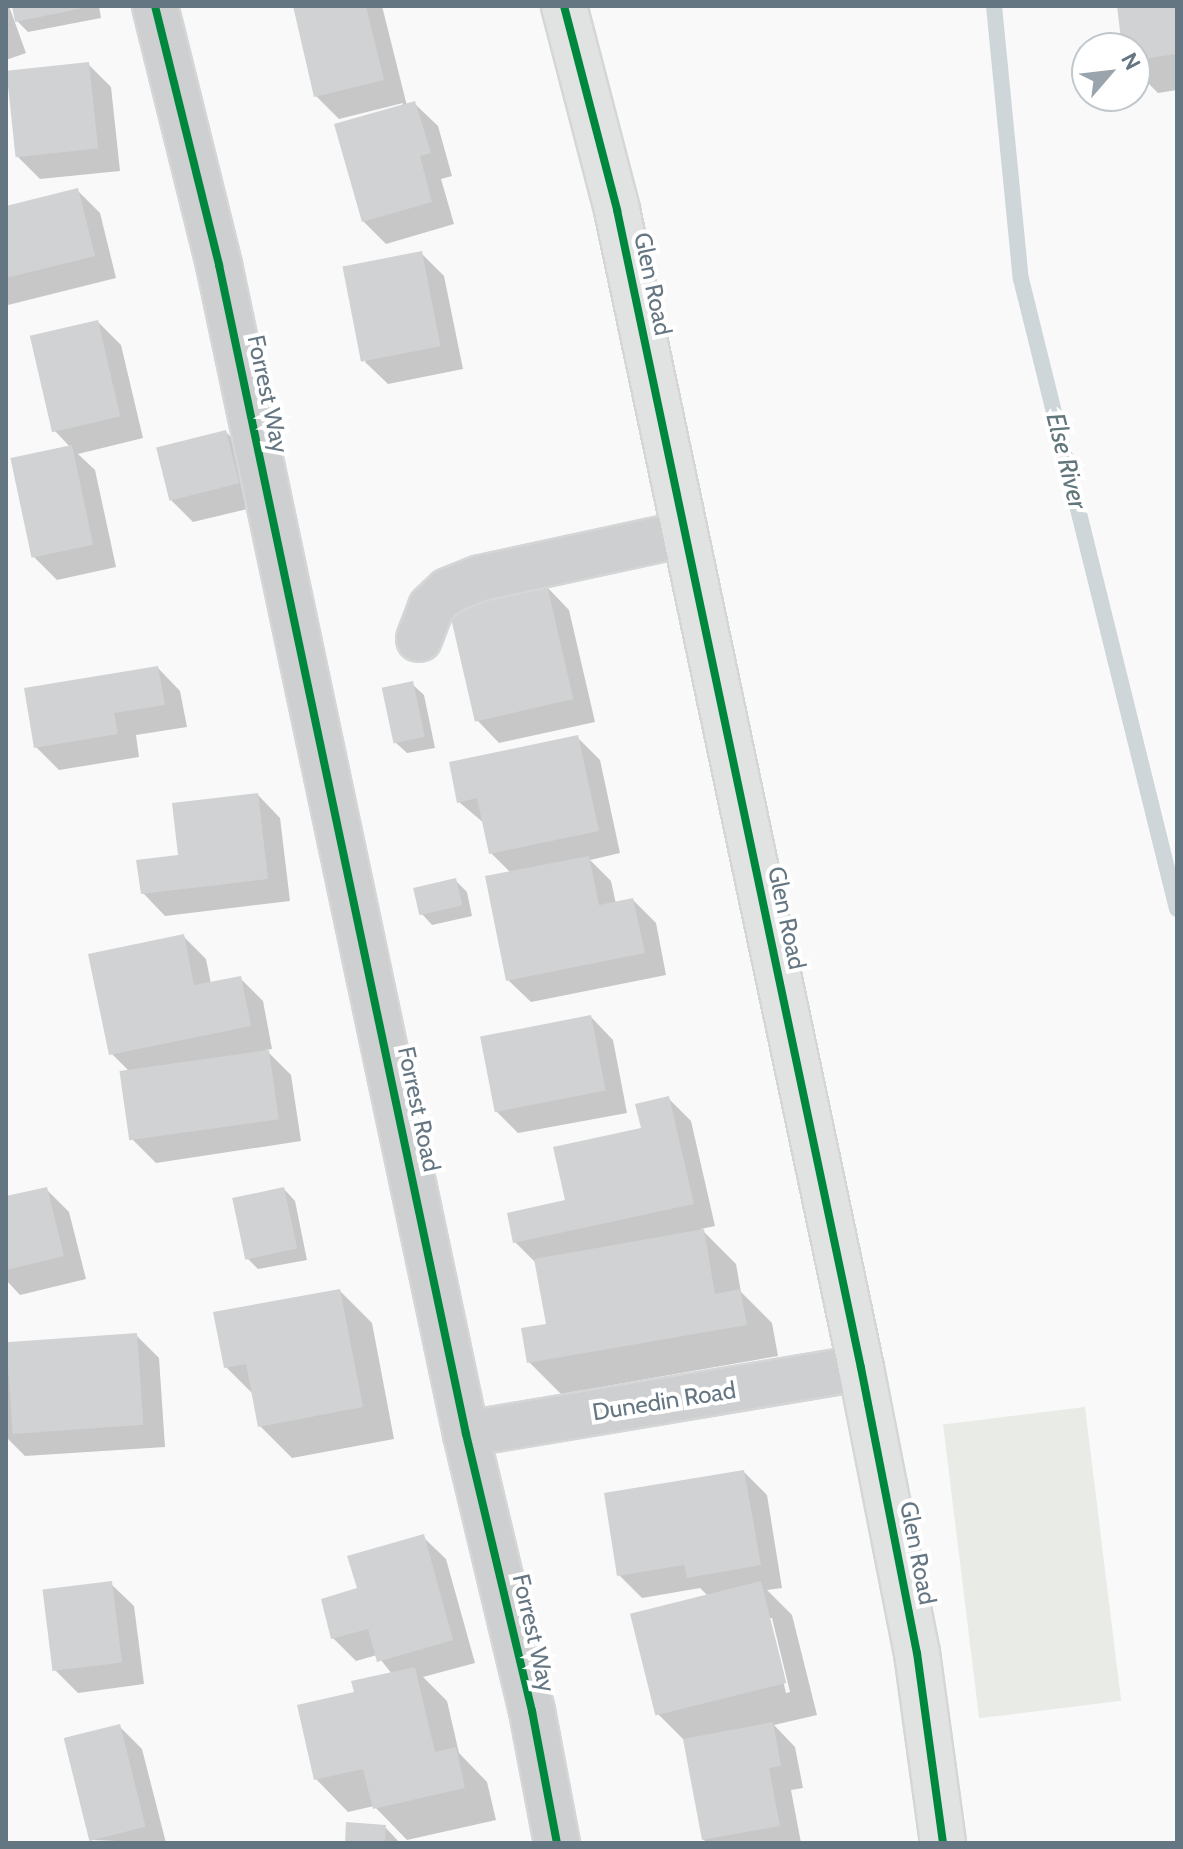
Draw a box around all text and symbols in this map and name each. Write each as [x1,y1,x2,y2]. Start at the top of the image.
north arrow [1071,32,1151,112]
text: N [1115,48,1146,75]
street label: Glen Road [628,230,678,338]
street label: Forrest Way [241,332,295,456]
water label: Else River [1039,410,1093,512]
street label: Glen Road [762,864,812,972]
street label: Forrest Road [392,1044,446,1174]
street label: Dunedin Road [590,1375,738,1427]
street label: Glen Road [894,1499,942,1607]
street label: Forrest Way [506,1571,562,1695]

